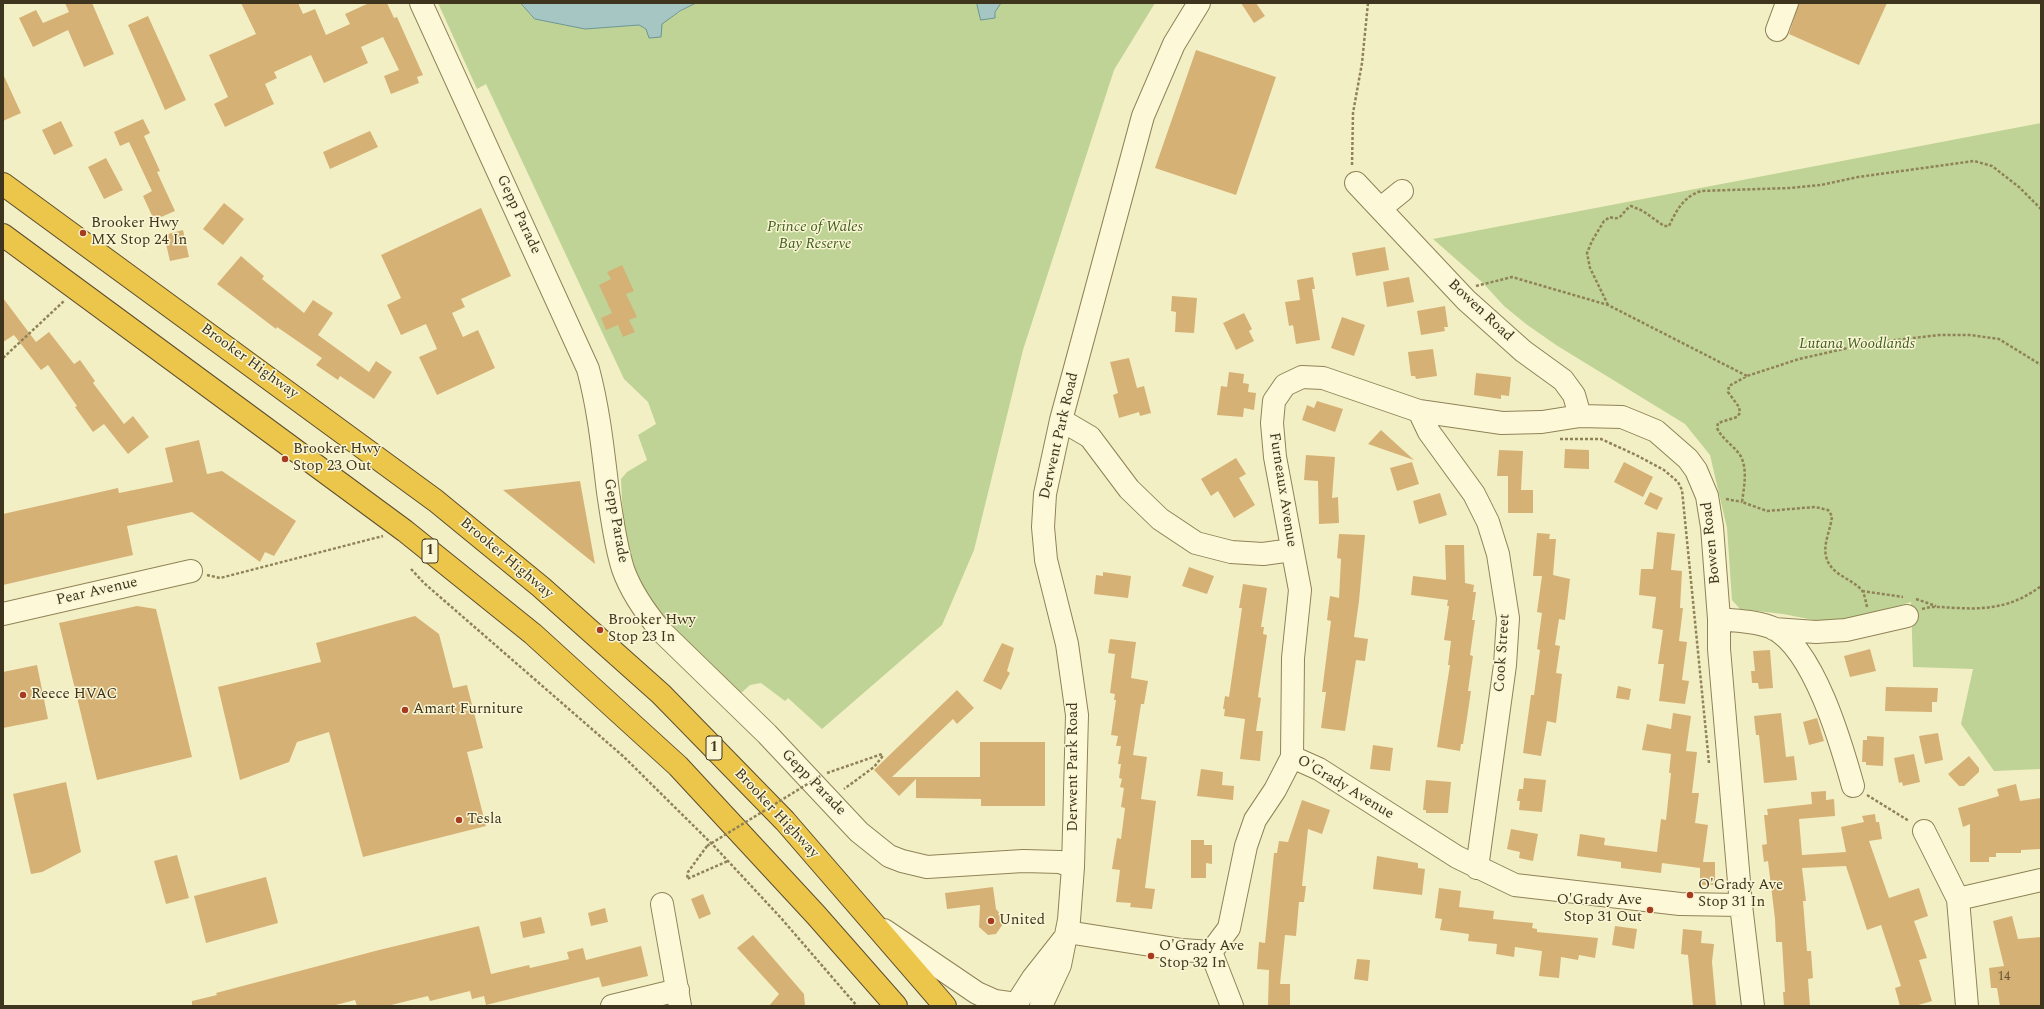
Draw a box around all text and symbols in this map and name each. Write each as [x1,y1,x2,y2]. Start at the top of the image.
street label: Gepp Parade [492,173,544,257]
place label: Brooker Hwy MX Stop 24 In [91,215,187,250]
park label: Prince of Wales Bay Reserve [767,219,863,254]
marker: Brooker Hwy MX Stop 24 In [78,228,88,238]
street label: Bowen Road [1444,276,1516,346]
street label: Brooker Highway [197,321,301,403]
park label: Lutana Woodlands [1799,336,1915,354]
street label: Derwent Park Road [1037,371,1083,501]
street label: Furneaux Avenue [1264,431,1300,549]
place label: Brooker Hwy Stop 23 Out [293,441,381,476]
marker: Brooker Hwy Stop 23 Out [280,454,290,464]
street label: Gepp Parade [599,477,631,565]
street label: Bowen Road [1699,501,1725,585]
street label: Brooker Highway [456,515,556,603]
road number: 1 [422,539,438,563]
street label: Pear Avenue [54,574,140,610]
place label: Brooker Hwy Stop 23 In [608,612,696,647]
street label: Cook Street [1491,613,1515,693]
marker: Brooker Hwy Stop 23 In [595,625,605,635]
place label: Reece HVAC [31,686,117,704]
marker: Reece HVAC [18,690,28,700]
place label: Amart Furniture [413,701,523,719]
street label: Derwent Park Road [1065,702,1083,832]
marker: Amart Furniture [400,705,410,715]
road number: 1 [706,736,722,760]
street label: Gepp Parade [777,746,849,820]
street label: O'Grady Avenue [1293,752,1397,824]
street label: Brooker Highway [730,765,822,863]
place label: Tesla [467,811,502,829]
marker: Tesla [454,815,464,825]
place label: O'Grady Ave Stop 31 In [1698,877,1783,912]
marker: O'Grady Ave Stop 31 In [1685,890,1695,900]
place label: O'Grady Ave Stop 31 Out [1557,892,1642,927]
marker: O'Grady Ave Stop 31 Out [1645,905,1655,915]
place label: United [999,912,1045,930]
marker: United [986,916,996,926]
place label: O'Grady Ave Stop 32 In [1159,938,1244,973]
marker: O'Grady Ave Stop 32 In [1146,951,1156,961]
house number: 14 [1998,969,2010,985]

